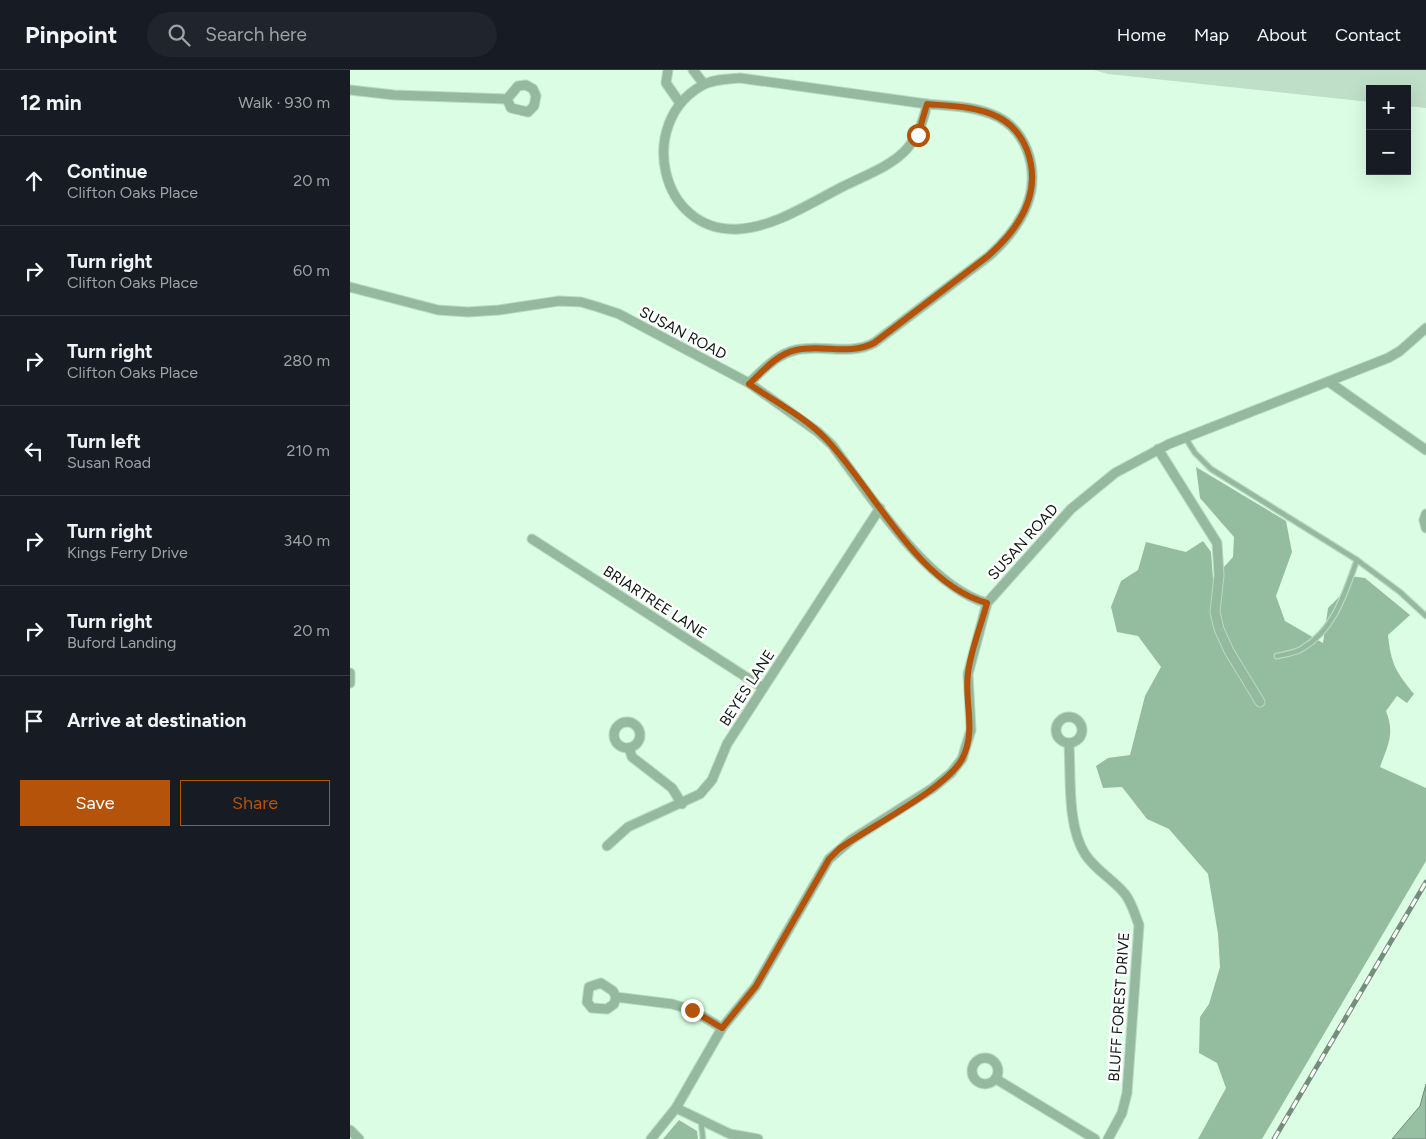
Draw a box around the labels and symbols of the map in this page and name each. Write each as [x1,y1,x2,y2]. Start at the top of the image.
route start [907,124,930,147]
street label: SUSAN ROAD [636,303,730,363]
street label: SUSAN ROAD [984,500,1062,584]
street label: BRIARTREE LANE [600,562,710,642]
street label: BEYES LANE [716,646,778,730]
street label: BLUFF FOREST DRIVE [1105,932,1133,1082]
route end [681,999,704,1022]

